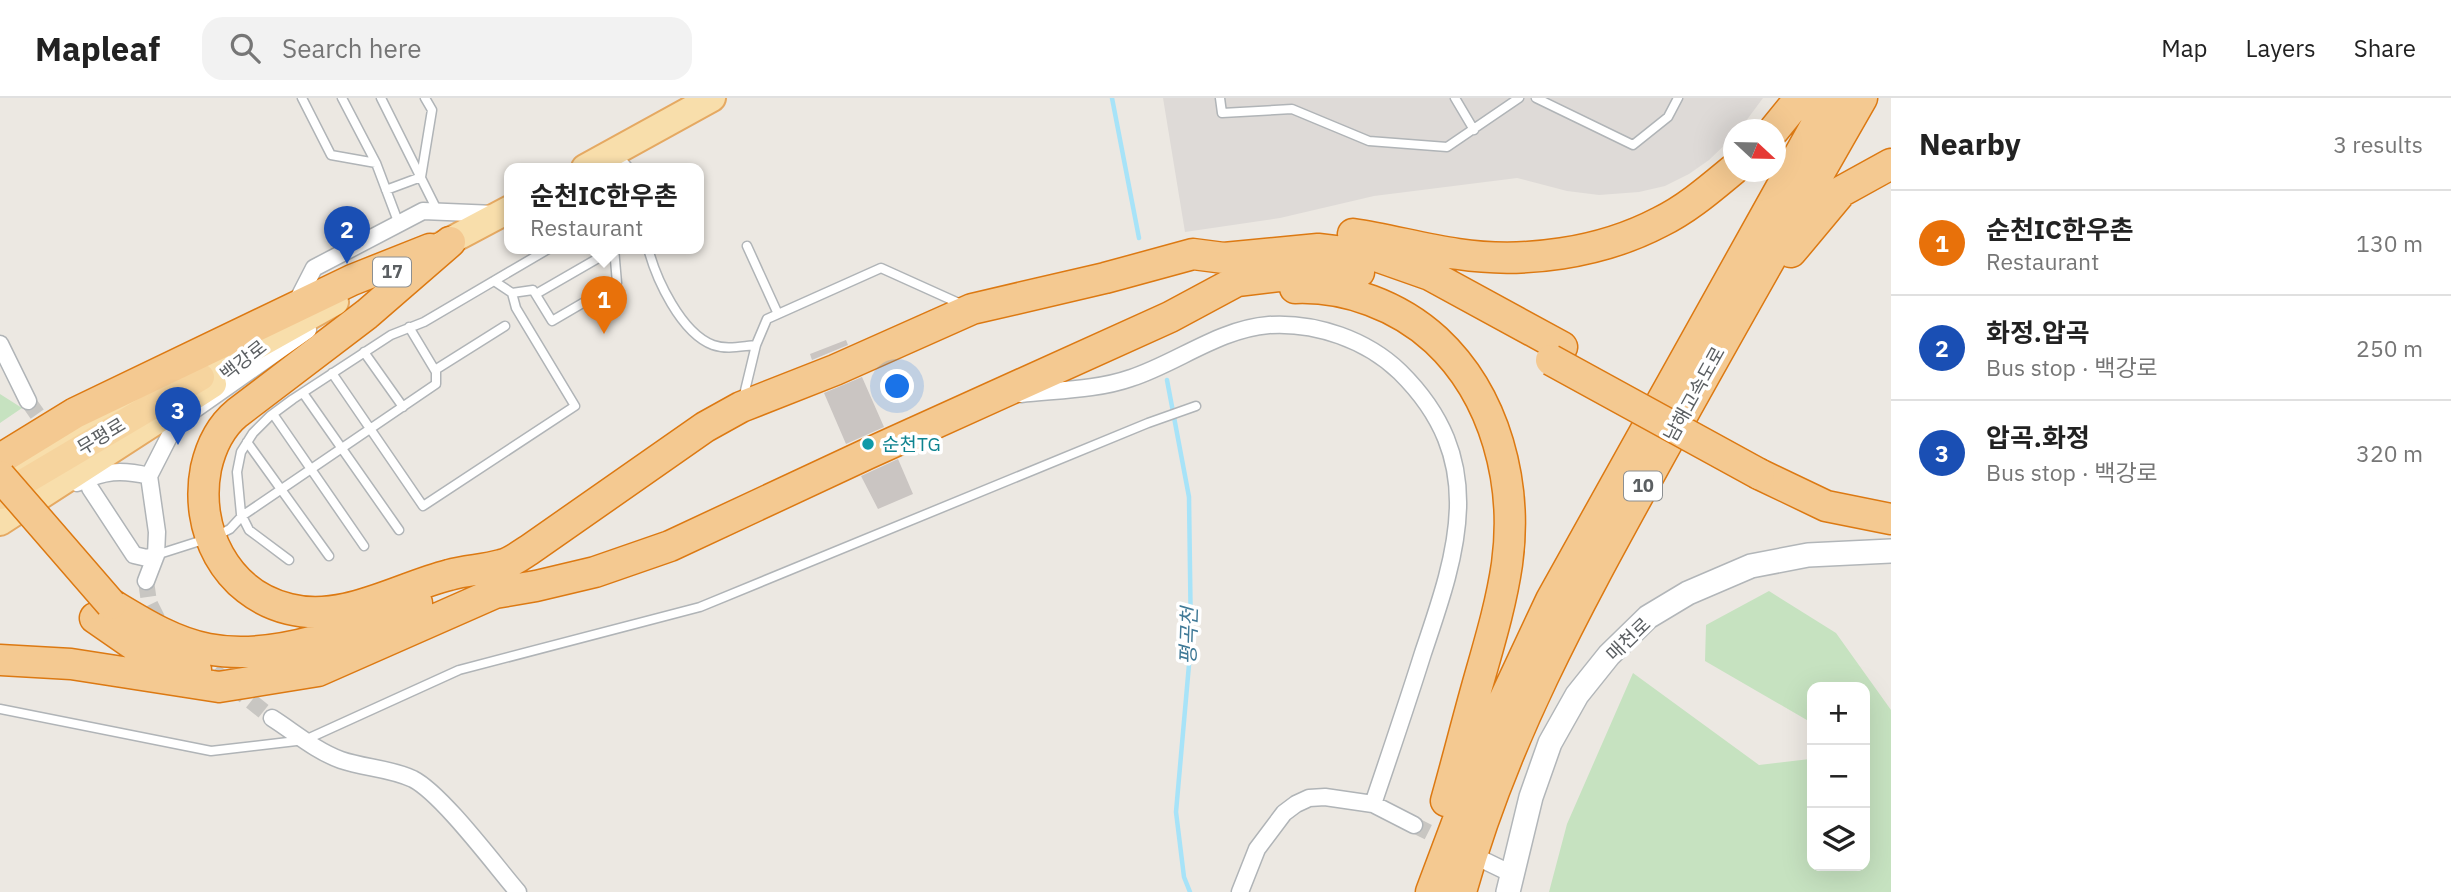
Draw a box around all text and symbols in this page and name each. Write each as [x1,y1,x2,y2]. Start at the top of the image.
search box [202,17,692,80]
text: Mapleaf [35,27,160,70]
icon: search [226,29,264,67]
text: Search here [282,31,422,65]
text: Map [2161,32,2208,64]
text: Layers [2246,32,2316,64]
text: Share [2354,32,2416,64]
north arrow [1723,119,1786,182]
text: Nearby [1919,124,2021,163]
text: 3 results [2333,129,2423,159]
popup [504,163,704,254]
text: 순천IC한우촌 [530,178,678,212]
pin: 2 [324,206,370,264]
text: Restaurant [530,212,643,242]
text: 순천IC한우촌 [1986,212,2134,246]
text: 1 [1935,228,1949,258]
text: 130 m [2356,228,2423,258]
text: Restaurant [1986,246,2099,276]
road number: 17 [373,258,411,286]
pin: 1 [581,276,627,334]
text: 화정.압곡 [1986,315,2090,349]
text: 2 [1935,333,1949,363]
text: 250 m [2356,333,2423,363]
street label: 백강로 [215,334,271,386]
street label: 남해고속도로 [1658,342,1730,446]
text: Bus stop · 백강로 [1986,352,2158,382]
your location [880,369,914,403]
pin: 3 [155,387,201,445]
street label: 무평로 [72,412,130,460]
text: 압곡.화정 [1986,420,2090,454]
place label: 순천TG [882,432,941,456]
marker: 순천TG [860,436,876,452]
text: 3 [1935,438,1949,468]
text: 320 m [2356,438,2423,468]
text: Bus stop · 백강로 [1986,457,2158,487]
road number: 10 [1624,472,1662,500]
water label: 평곡천 [1173,604,1203,665]
street label: 매천로 [1601,612,1655,666]
map controls [1807,682,1870,871]
button: + [1807,682,1870,745]
button: − [1807,745,1870,808]
button: layers [1807,808,1870,871]

